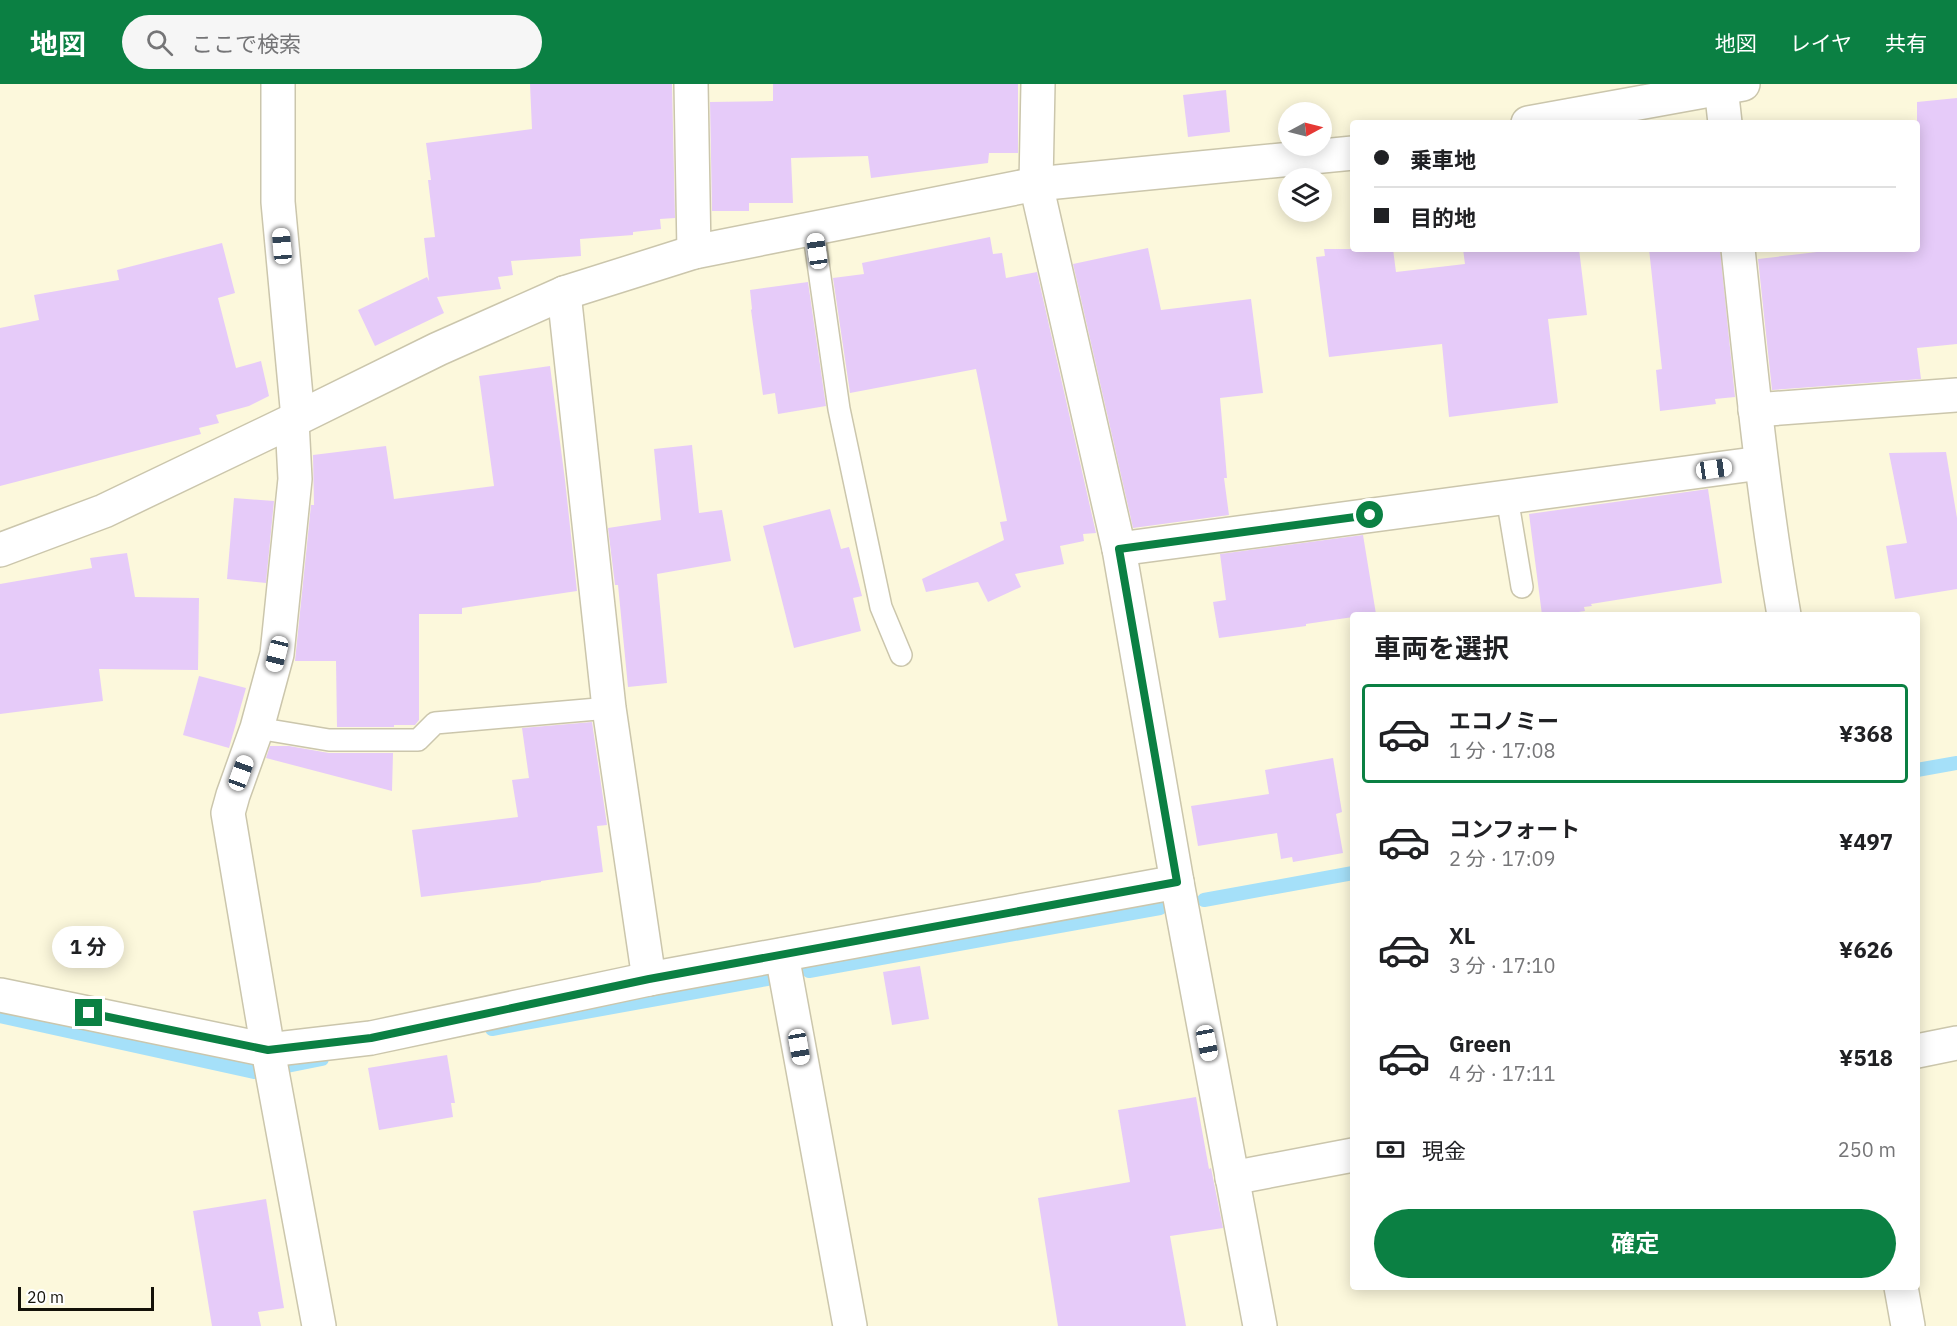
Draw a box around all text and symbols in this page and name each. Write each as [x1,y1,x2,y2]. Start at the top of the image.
search box [122,15,542,69]
text: 地図 [30,25,86,62]
icon: search [143,26,176,59]
text: ここで検索 [191,29,301,58]
text: 地図 [1715,29,1757,57]
text: レイヤ [1790,29,1852,57]
text: 共有 [1885,29,1927,57]
north arrow [1278,102,1332,156]
map controls [1278,102,1332,222]
text: 乗車地 [1410,145,1476,174]
button: layers [1278,168,1332,222]
text: 目的地 [1410,203,1476,232]
car [271,227,293,265]
car [806,232,828,270]
car [1695,458,1733,480]
route start [1356,501,1383,528]
text: 車両を選択 [1374,630,1509,665]
car [264,634,290,674]
text: エコノミー [1449,706,1559,735]
icon: car [1377,707,1431,761]
text: ¥368 [1839,719,1893,748]
text: 1 分 · 17:08 [1449,737,1556,764]
car [226,753,256,793]
text: コンフォート [1449,814,1580,843]
icon: car [1377,815,1431,869]
text: ¥497 [1839,827,1893,856]
text: 2 分 · 17:09 [1449,845,1556,872]
text: XL [1449,921,1475,950]
icon: car [1377,923,1431,977]
callout: 1 分 [53,926,125,968]
text: 1 分 [70,933,106,960]
text: ¥626 [1839,935,1893,964]
text: 3 分 · 17:10 [1449,952,1556,979]
route end [75,999,102,1026]
car [1195,1024,1219,1062]
car [787,1028,811,1066]
text: Green [1449,1029,1511,1058]
icon: car [1377,1031,1431,1085]
text: ¥518 [1839,1043,1893,1072]
text: 4 分 · 17:11 [1449,1060,1556,1087]
icon: cash [1374,1133,1407,1166]
text: 現金 [1422,1136,1466,1165]
text: 250 m [1838,1136,1896,1163]
button: 確定 [1374,1209,1896,1278]
scale bar [18,1284,154,1312]
text: 20 m [27,1287,64,1307]

